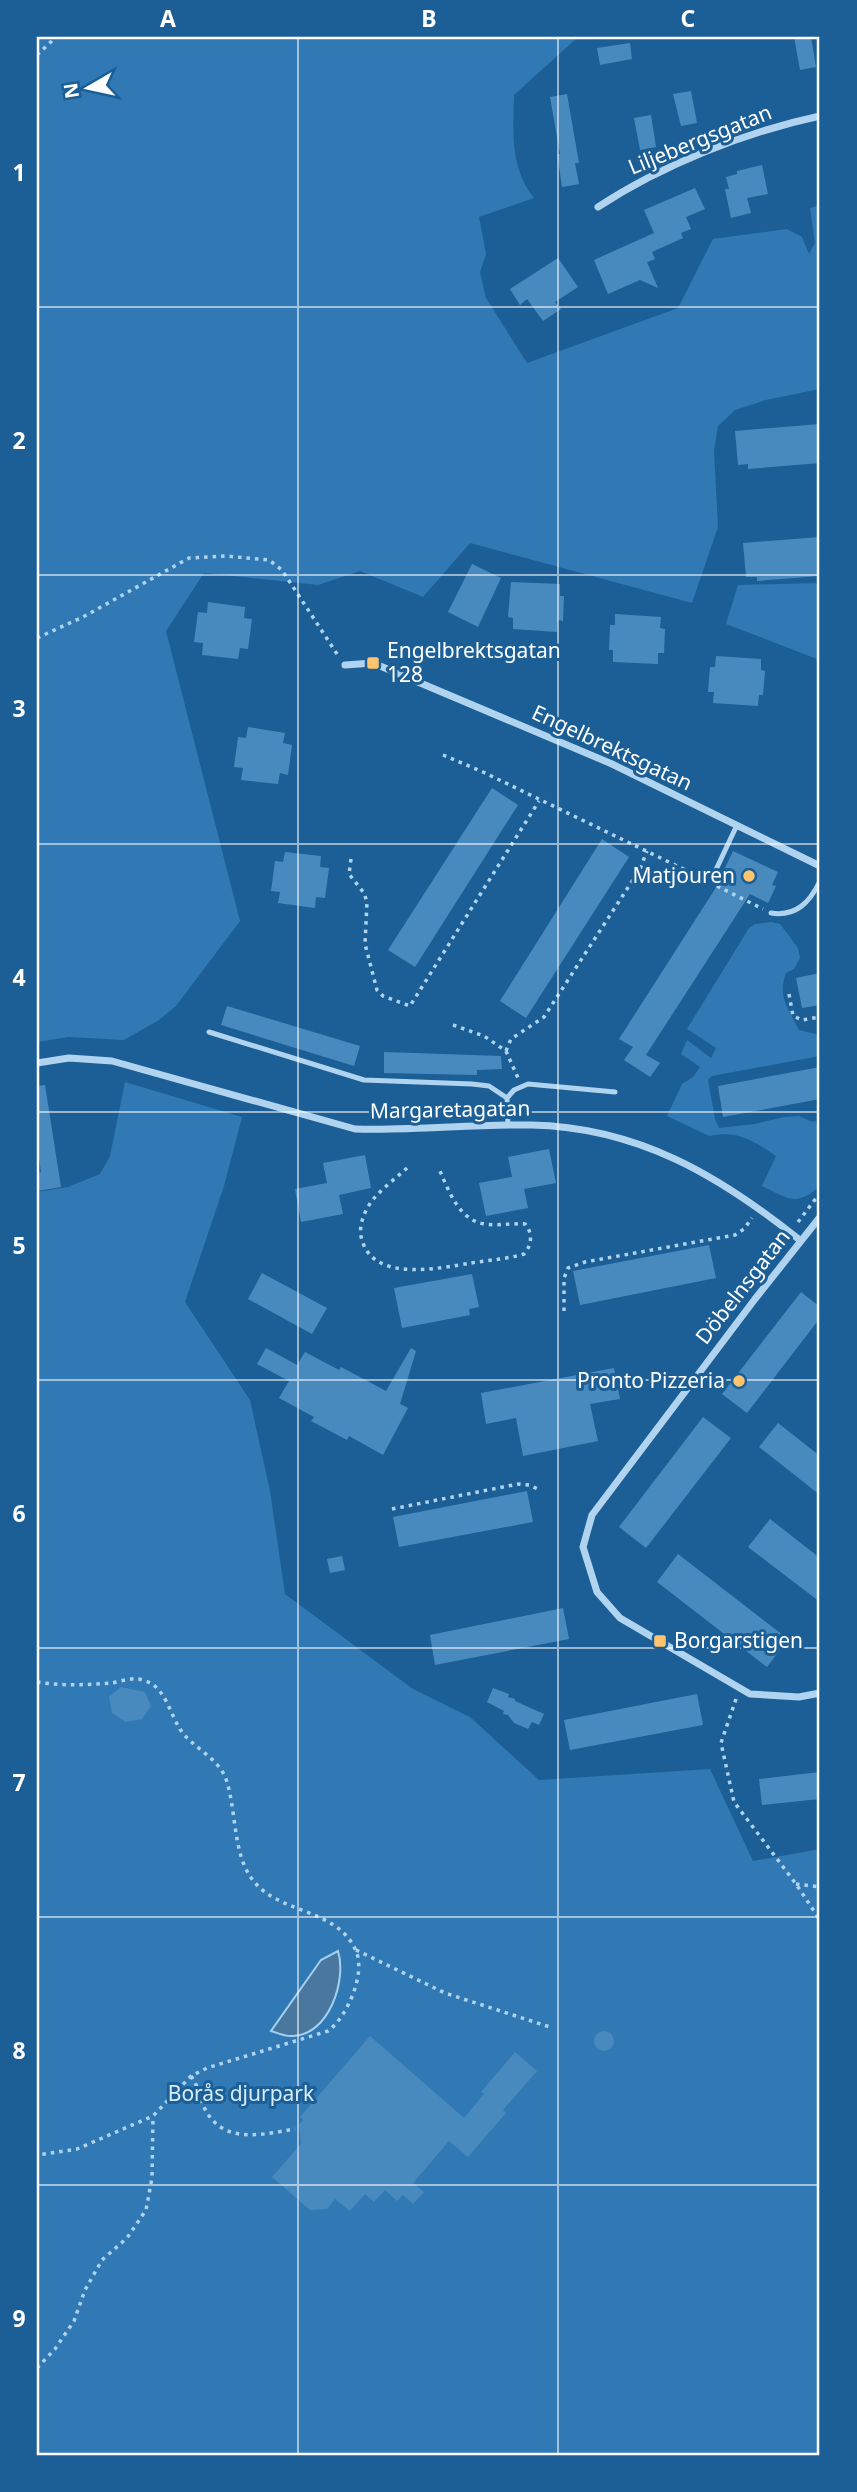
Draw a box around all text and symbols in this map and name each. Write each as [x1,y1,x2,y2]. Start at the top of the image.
text: A [160,2,176,34]
text: B [421,2,437,34]
text: C [681,2,696,34]
north arrow [52,52,122,122]
text: N [57,81,85,100]
street label: Liljebergsgatan [624,98,775,181]
text: 1 [12,156,26,188]
text: 2 [12,424,26,456]
place label: Engelbrektsgatan 128 [387,636,561,688]
marker: Engelbrektsgatan 128 [365,655,381,671]
text: 3 [12,692,26,724]
street label: Engelbrektsgatan [528,698,697,796]
place label: Matjouren [632,861,735,889]
marker: Matjouren [741,868,757,884]
text: 4 [12,961,26,993]
street label: Margaretagatan [370,1094,530,1124]
street label: Döbelnsgatan [689,1223,796,1349]
text: 5 [12,1229,26,1261]
place label: Pronto Pizzeria [577,1366,725,1394]
marker: Pronto Pizzeria [731,1373,747,1389]
text: 6 [12,1497,26,1529]
place label: Borgarstigen [674,1626,803,1654]
marker: Borgarstigen [652,1633,668,1649]
text: 7 [12,1766,26,1798]
text: 8 [12,2034,26,2066]
park label: Borås djurpark [168,2079,315,2107]
text: 9 [12,2302,26,2334]

